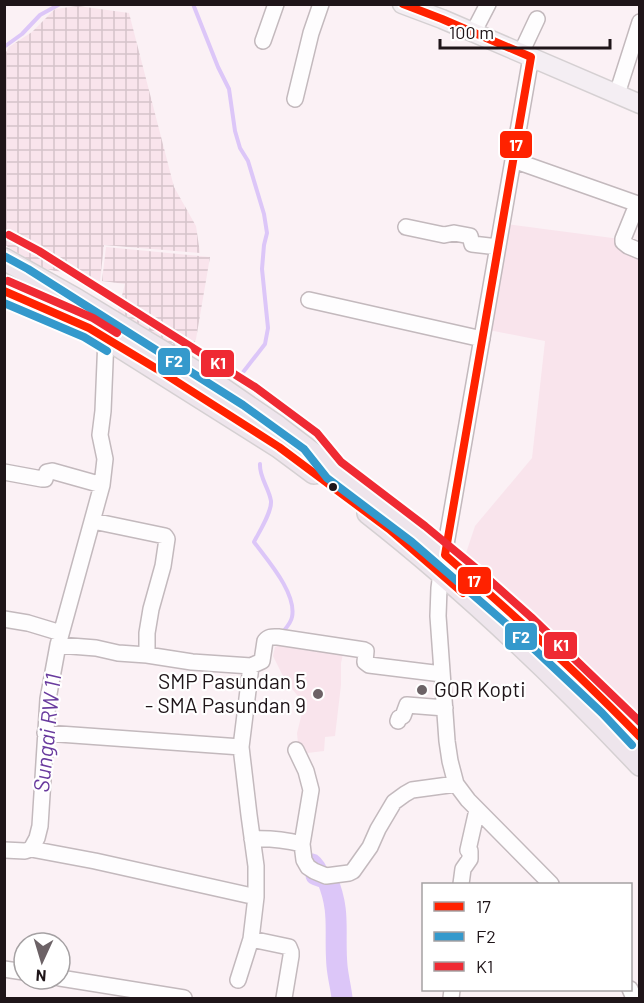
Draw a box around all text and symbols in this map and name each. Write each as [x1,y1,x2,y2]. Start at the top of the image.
scale bar [440,12,610,50]
text: 100 m [449,21,494,43]
line badge: 17 [499,130,533,159]
text: 17 [509,135,523,154]
line badge: F2 [157,347,191,376]
line badge: K1 [200,349,235,378]
text: F2 [165,351,183,370]
text: K1 [210,353,226,372]
unlabelled marker [327,481,339,493]
line badge: 17 [457,566,492,595]
text: 17 [467,571,481,590]
line badge: F2 [504,622,538,651]
text: F2 [512,627,530,646]
line badge: K1 [543,631,578,660]
text: K1 [553,635,569,654]
place label: SMP Pasundan 5 - SMA Pasundan 9 [145,668,306,717]
water label: Sungai RW 11 [27,672,65,793]
place label: GOR Kopti [434,676,526,701]
marker: GOR Kopti [415,683,429,697]
marker: SMP Pasundan 5 - SMA Pasundan 9 [311,687,325,701]
legend [422,883,632,991]
text: 17 [476,895,491,917]
text: F2 [476,925,496,947]
north arrow [12,931,72,991]
text: K1 [476,955,493,977]
text: N [35,967,47,986]

